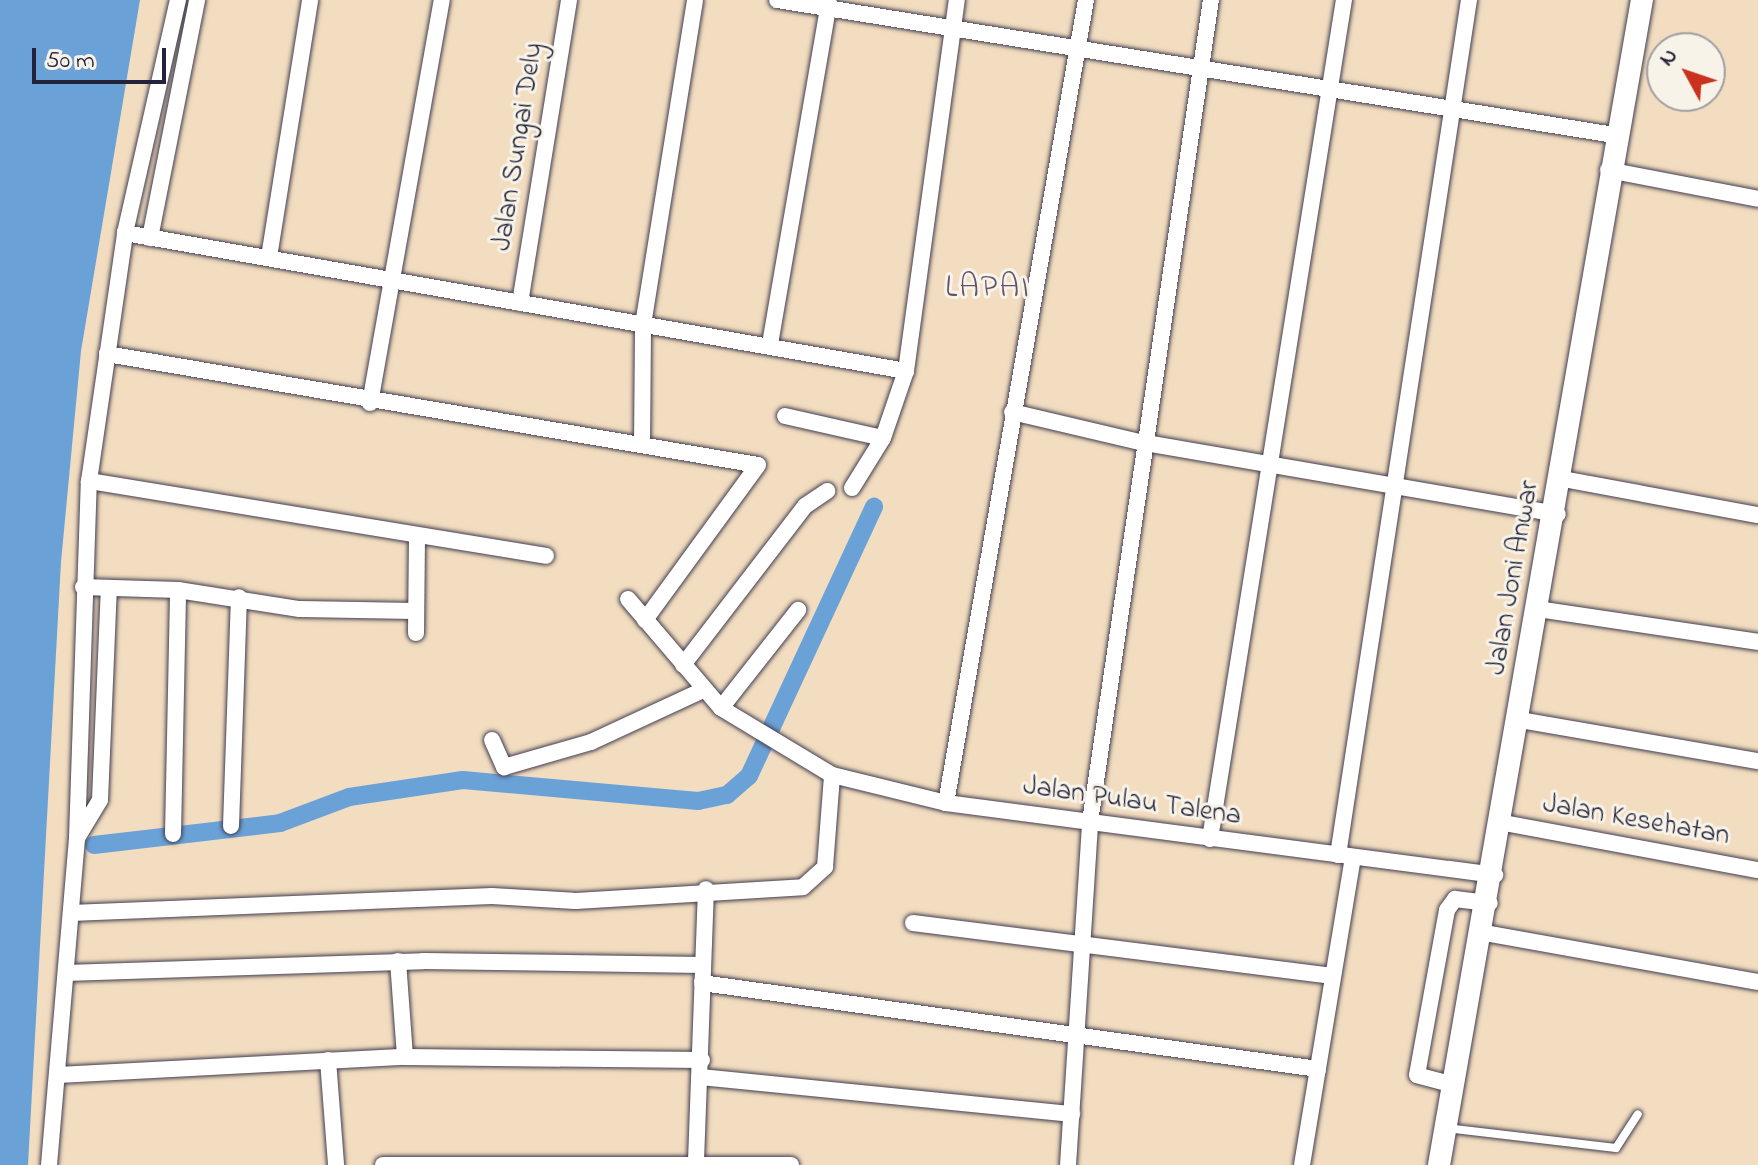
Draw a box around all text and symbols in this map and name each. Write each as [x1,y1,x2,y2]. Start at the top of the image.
scale bar [36,32,170,82]
north arrow [1646,32,1726,112]
street label: Jalan Sungai Dely [486,41,552,253]
text: N [1652,42,1686,74]
text: 50 m [46,44,95,79]
district label: LAPAI [945,270,1031,308]
street label: Jalan Joni Anwar [1480,478,1548,678]
street label: Jalan Pulau Talena [1021,770,1243,834]
street label: Jalan Kesehatan [1540,788,1732,854]

